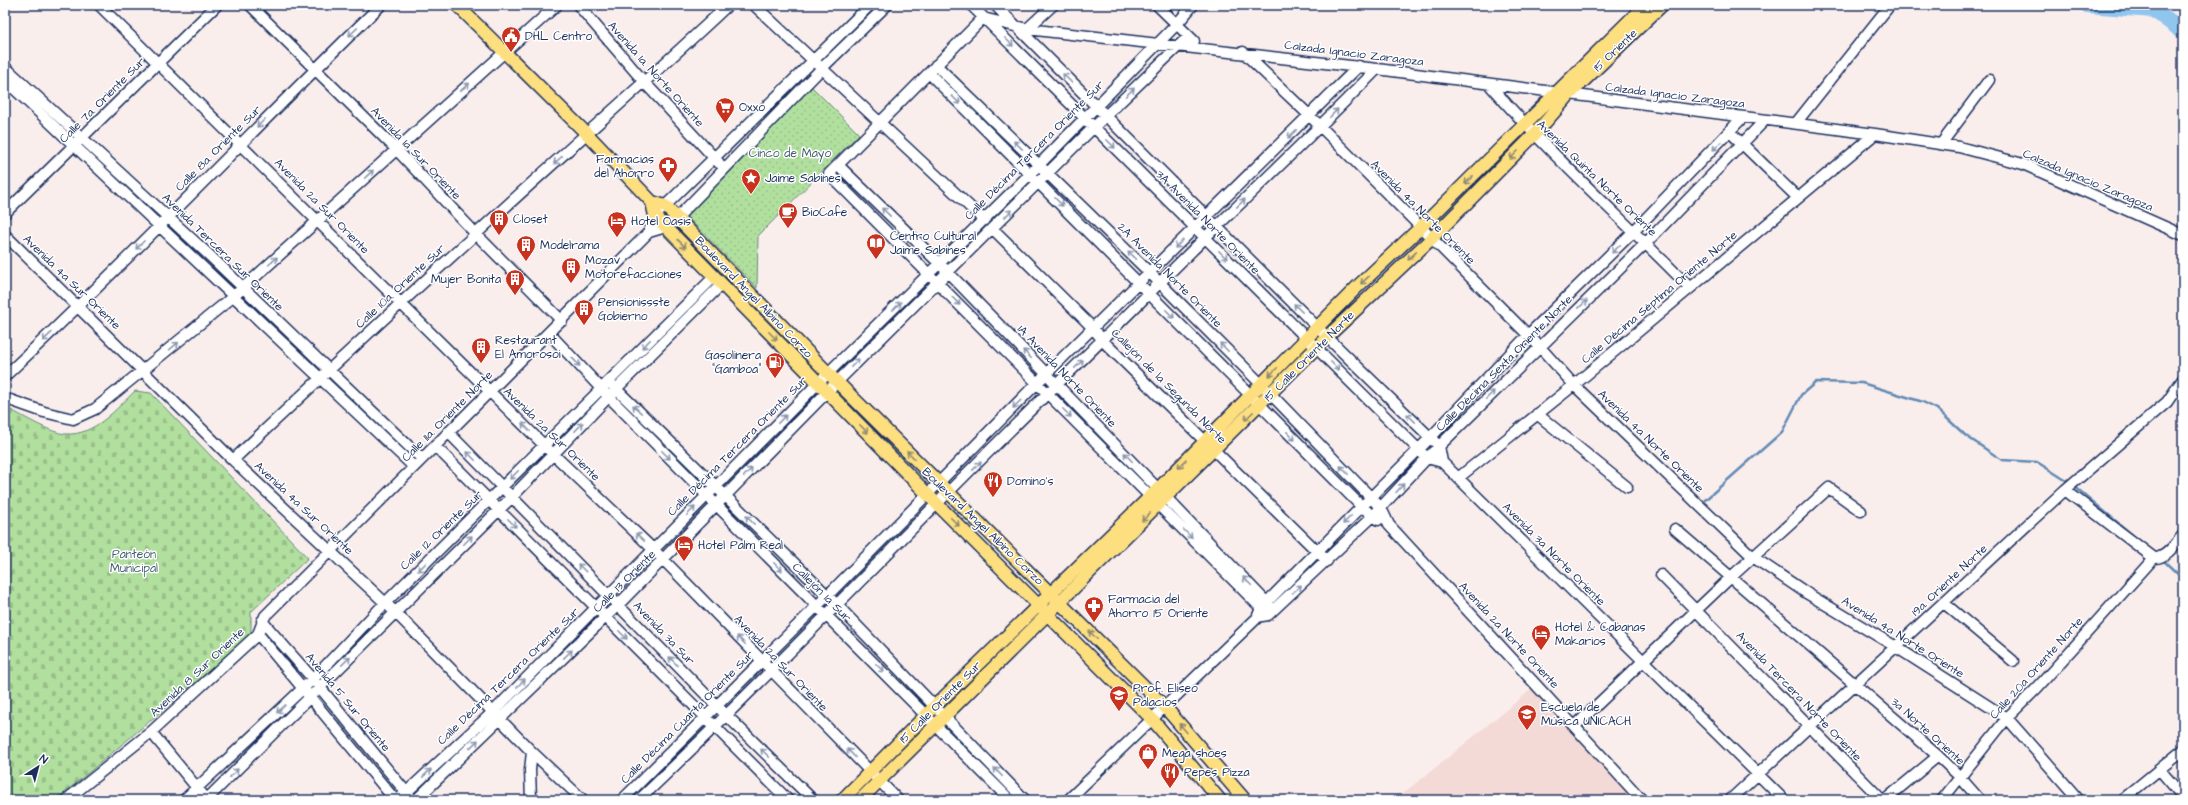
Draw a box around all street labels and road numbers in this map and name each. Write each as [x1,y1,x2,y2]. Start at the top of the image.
street label: Avenida 1a. Norte Oriente [604,18,708,131]
street label: 15 Oriente [1590,25,1641,76]
street label: Calzada Ignacio Zaragoza [1283,37,1424,71]
street label: Calle 7a. Oriente Sur [56,53,149,147]
street label: Calle Décima Tercera Oriente Sur [961,76,1108,224]
street label: Calzada Ignacio Zaragoza [1604,79,1745,113]
street label: Calle 8a. Oriente Sur [171,101,266,195]
street label: Avenida 1a Sur Oriente [367,103,465,204]
street label: Avenida Quinta Norte Oriente [1533,116,1661,241]
street label: Calzada Ignacio Zaragoza [2020,145,2156,217]
street label: Avenida 2a Sur Oriente [270,155,373,258]
street label: Avenida 4a Norte Oriente [1367,156,1479,269]
street label: 3A Avenida Norte Oriente [1152,166,1264,279]
street label: Avenida Tercera Sur Oriente [158,190,288,315]
street label: 2A Avenida Norte Oriente [1113,219,1226,332]
street label: Calle Décima Séptima Oriente Norte [1578,227,1741,368]
street label: Avenida 4a Sur Oriente [19,231,125,334]
street label: Boulevard Ángel Albino Corzo [690,233,817,363]
street label: Calle 10a. Oriente Sur [352,240,449,332]
street label: Calle Décima Sexta Oriente Norte [1432,291,1577,435]
street label: 15 Calle Oriente Norte [1260,307,1359,405]
street label: 1A Avenida Norte Oriente [1013,321,1121,432]
street label: Callejón de la Segunda Norte [1107,325,1230,449]
street label: Calle 11a. Oriente Norte [398,367,497,466]
street label: Calle Décima Tercera Oriente Sur [664,372,811,520]
street label: Avenida 2a Sur Oriente [499,384,604,485]
street label: Avenida 4a Norte Oriente [1594,386,1708,497]
street label: Avenida 4a Sur Oriente [250,458,357,559]
street label: Boulevard Ángel Albino Corzo [917,464,1047,590]
street label: Calle 12 Oriente Sur [396,486,487,574]
street label: Avenida 3a Norte Oriente [1498,499,1609,610]
street label: 19a. Oriente Norte [1908,540,1991,620]
street label: Calle 13 Oriente [589,546,660,617]
street label: Callejón 1a Sur [788,559,855,626]
street label: Avenida 2a Norte Oriente [1455,578,1563,693]
street label: Avenida 4a Norte Oriente [1838,593,1968,682]
street label: Avenida 3a Sur [629,598,699,669]
street label: Calle Décima Tercera Oriente Sur [434,604,583,749]
street label: Avenida 2a Sur Oriente [730,611,832,716]
street label: Calle 20a Oriente Norte [1986,613,2087,723]
street label: Avenida 8 Sur Oriente [146,624,249,721]
street label: Avenida Tercera Norte Oriente [1732,628,1866,766]
street label: Calle Décima Cuarta Oriente Sur [617,647,758,788]
street label: Avenida 5 Sur Oriente [301,649,394,756]
street label: 15 Calle Oriente Sur [895,657,986,747]
street label: 3a Norte Oriente [1887,693,1969,770]

